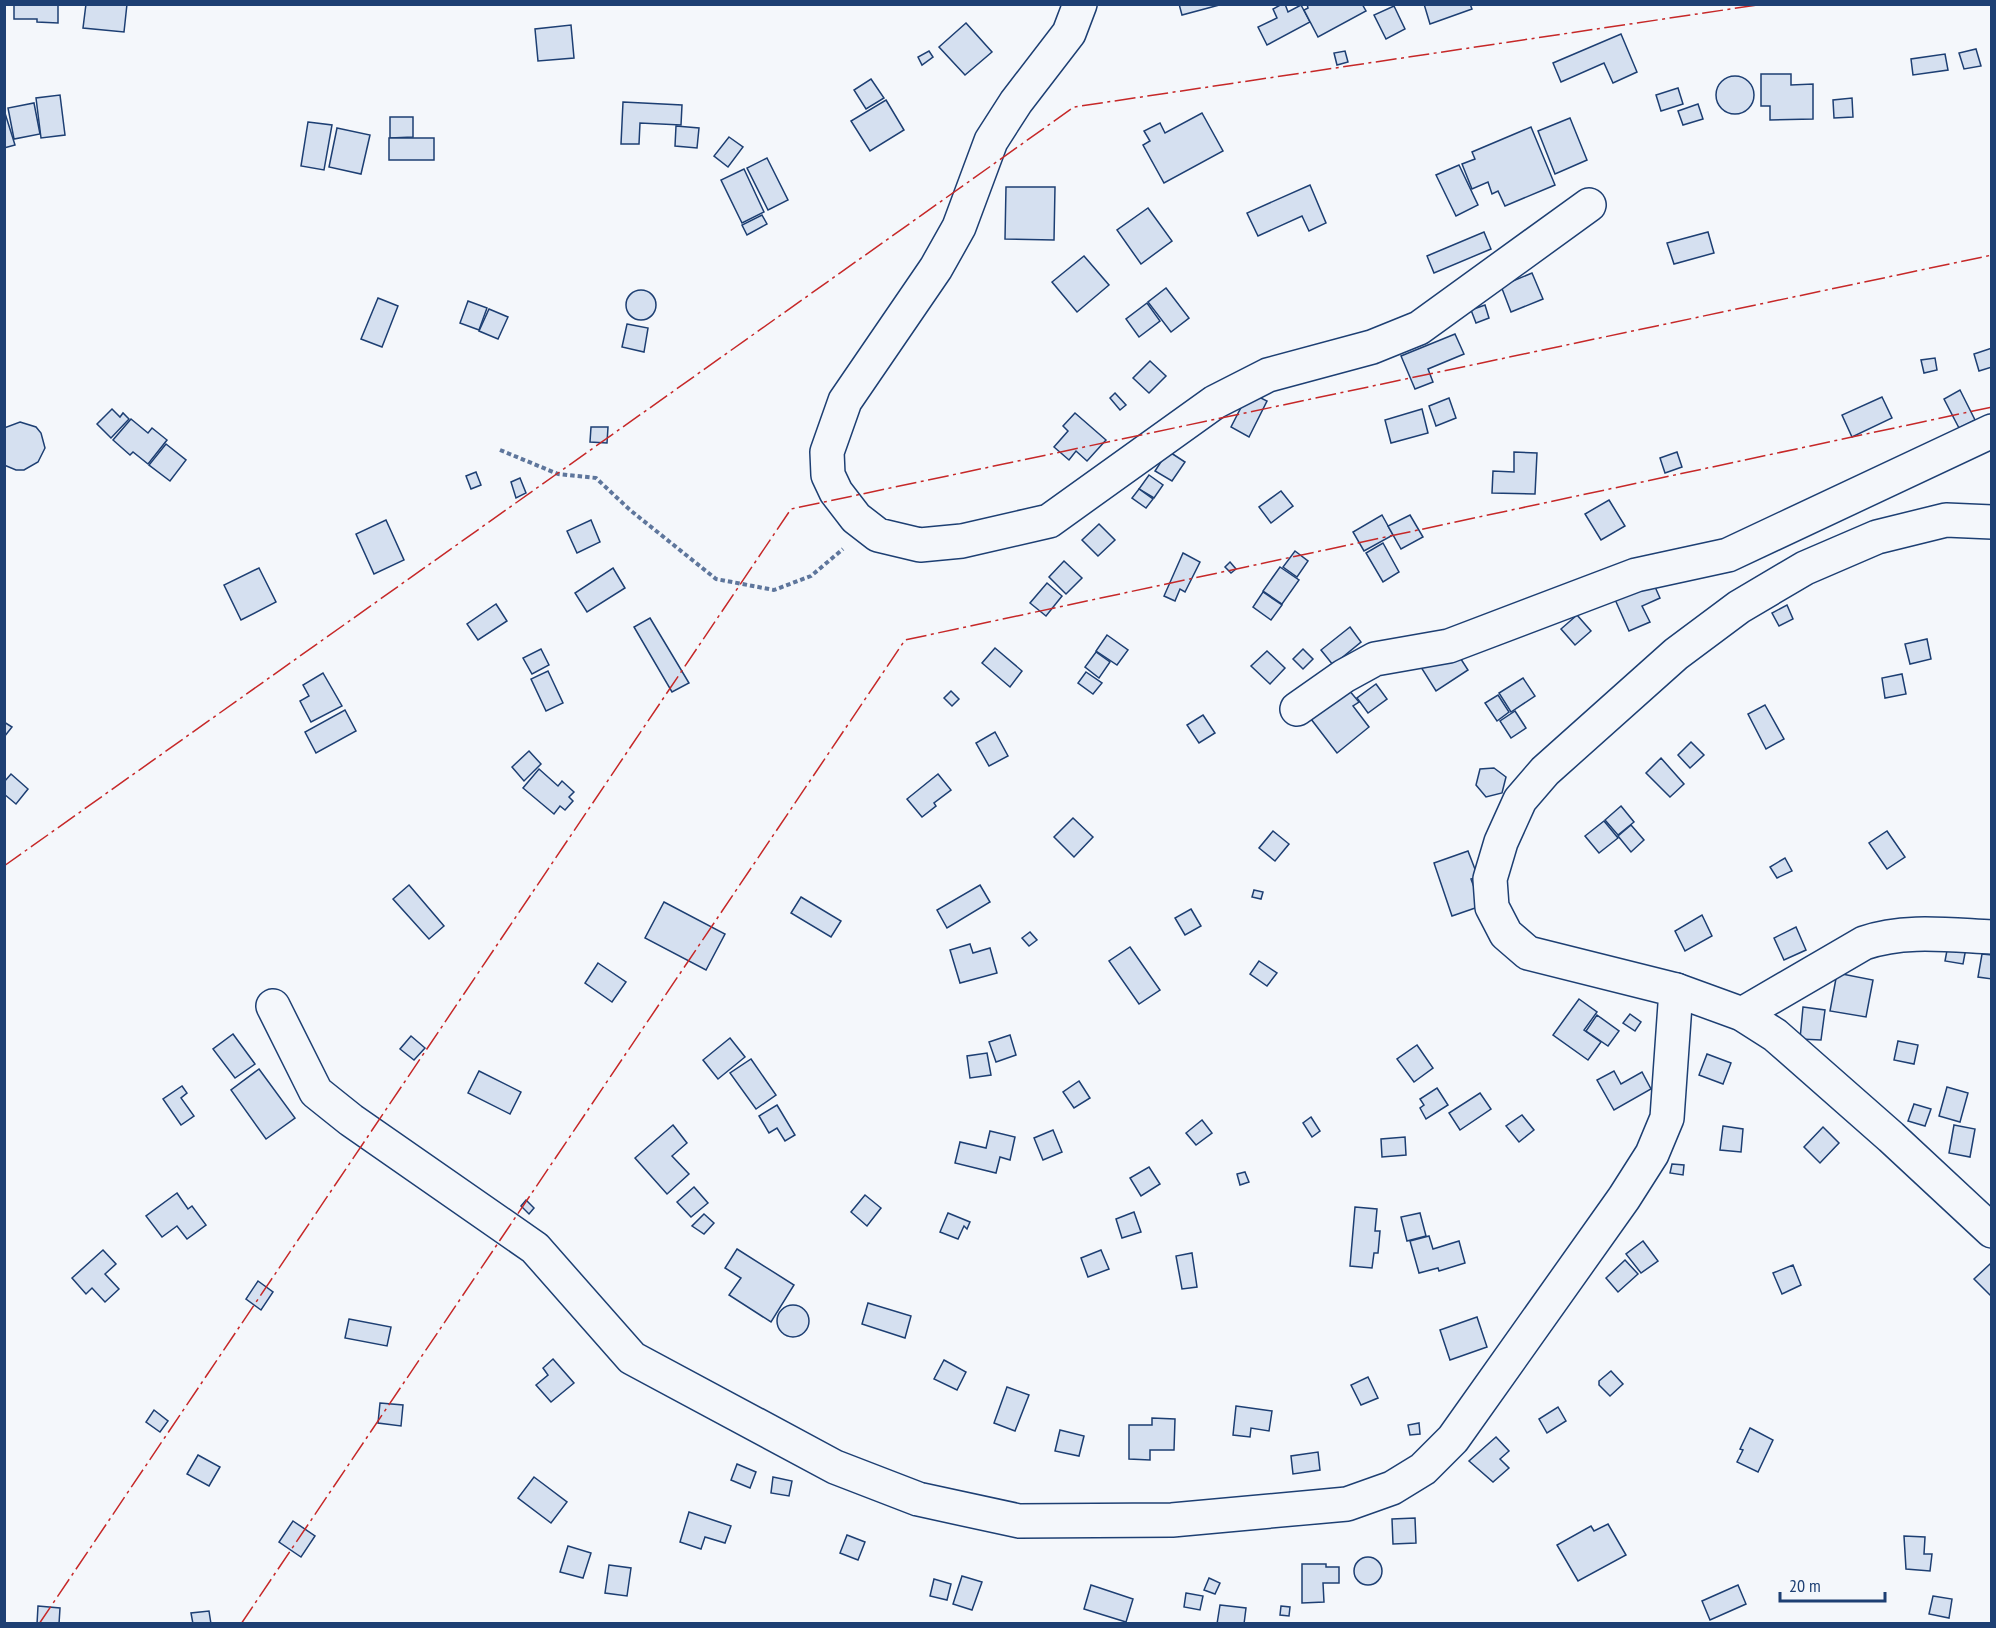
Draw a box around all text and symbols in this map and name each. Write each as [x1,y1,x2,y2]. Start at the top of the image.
scale bar [1780,1565,1885,1603]
text: 20 m [1789,1574,1821,1597]

